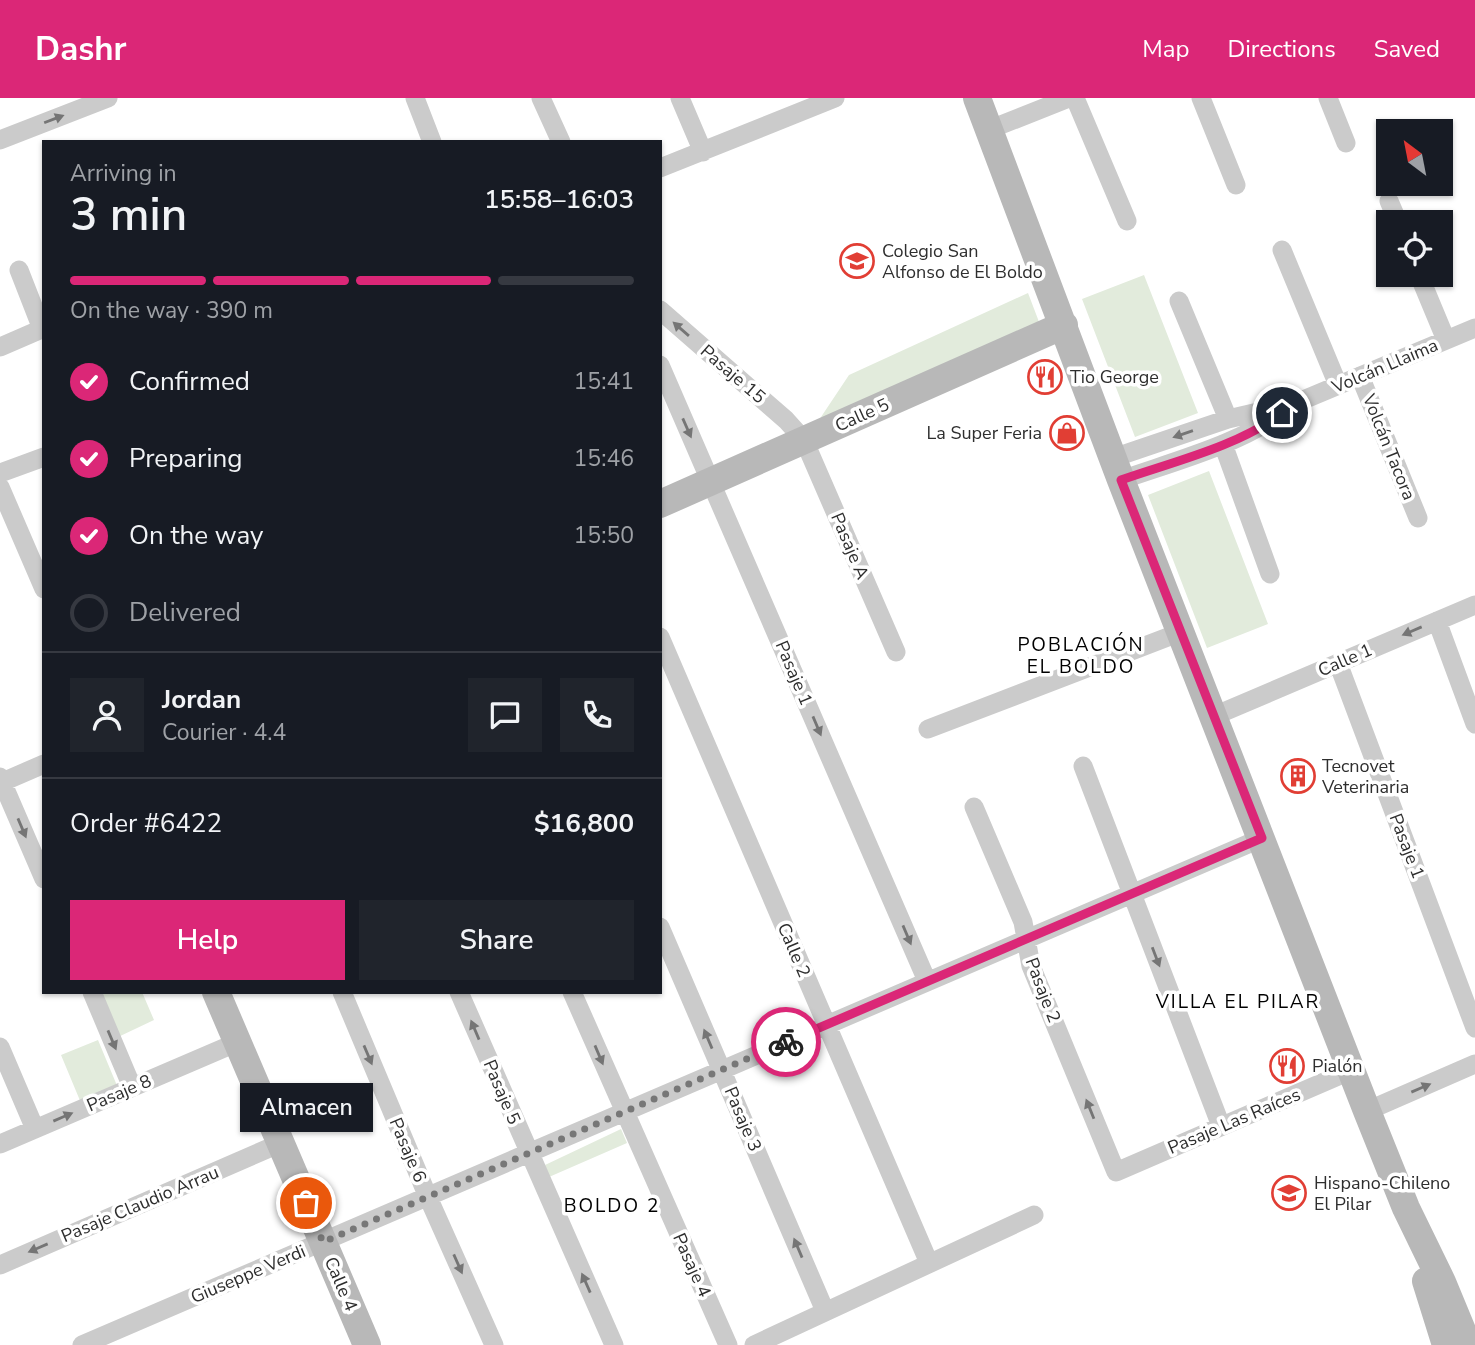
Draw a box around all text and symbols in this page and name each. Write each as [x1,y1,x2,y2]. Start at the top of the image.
text: Dashr [35,27,127,72]
text: Map [1142,33,1189,65]
text: Directions [1227,33,1336,65]
text: Saved [1374,33,1440,65]
one-way arrow [43,113,64,124]
north arrow [1376,119,1452,196]
map controls [1376,119,1453,287]
text: Arriving in [70,158,177,189]
text: 15:58–16:03 [484,182,634,217]
text: 3 min [70,183,187,246]
button: locate [1376,210,1453,287]
place label: Colegio San Alfonso de El Boldo [882,239,1043,284]
school or university icon: Colegio San Alfonso de El Boldo [838,242,876,280]
text: On the way · 390 m [70,295,273,326]
one-way arrow [672,321,690,337]
street label: Volcán Llaima [1327,333,1442,400]
street label: Pasaje 15 [695,339,771,409]
restaurant icon: Tio George [1026,358,1064,396]
icon: check [70,363,108,401]
text: Confirmed [129,364,250,399]
place label: Tio George [1070,365,1159,389]
text: 15:41 [574,366,634,397]
pin [1252,383,1312,443]
street label: Volcán Tacora [1356,390,1421,504]
street label: Calle 5 [831,392,893,438]
icon: home [1263,394,1301,432]
shop icon: La Super Feria [1048,414,1086,452]
one-way arrow [682,417,693,438]
place label: La Super Feria [926,421,1042,445]
one-way arrow [1172,429,1193,440]
icon: check [70,440,108,478]
text: Preparing [129,441,242,476]
text: 15:46 [574,443,634,474]
street label: Pasaje A [825,509,875,583]
icon: check [70,517,108,555]
text: On the way [129,518,263,553]
text: 15:50 [574,520,634,551]
text: Delivered [129,595,241,630]
one-way arrow [1401,626,1422,637]
district label: POBLACIÓN EL BOLDO [1017,632,1145,680]
street label: Pasaje 1 [770,637,818,709]
street label: Calle 1 [1314,638,1376,682]
button: person [70,678,144,752]
button: chat [468,678,542,752]
button: phone [560,678,634,752]
text: Jordan [162,682,241,717]
one-way arrow [811,716,823,736]
text: Courier · 4.4 [162,717,286,748]
place label: Tecnovet Veterinaria [1321,754,1409,799]
building icon: Tecnovet Veterinaria [1279,757,1317,795]
text: Order #6422 [70,806,222,841]
text: $16,800 [534,806,634,841]
street label: Pasaje 1 [1384,810,1430,882]
one-way arrow [16,818,28,838]
button: Help [70,900,345,980]
button: Share [359,900,634,980]
street label: Calle 2 [772,919,816,981]
one-way arrow [901,925,913,945]
one-way arrow [1150,947,1161,968]
street label: Pasaje 2 [1020,954,1066,1026]
district label: VILLA EL PILAR [1155,989,1320,1015]
courier [751,1007,821,1077]
one-way arrow [469,1019,480,1040]
icon: bike [767,1023,805,1061]
one-way arrow [703,1029,714,1050]
one-way arrow [106,1030,118,1050]
one-way arrow [362,1045,374,1065]
one-way arrow [593,1045,605,1065]
restaurant icon: Pialón [1268,1047,1306,1085]
place label: Pialón [1312,1054,1363,1078]
street label: Pasaje 5 [478,1056,526,1128]
street label: Pasaje 8 [83,1069,155,1117]
street label: Pasaje Las Raíces [1164,1082,1304,1160]
one-way arrow [1411,1082,1431,1094]
street label: Pasaje 3 [719,1083,767,1155]
callout: Almacen [240,1084,372,1133]
text: Almacen [260,1092,353,1123]
one-way arrow [1084,1098,1095,1119]
one-way arrow [53,1111,73,1123]
street label: Pasaje 6 [384,1114,432,1186]
street label: Pasaje Claudio Arrau [57,1160,223,1248]
place label: Hispano-Chileno El Pilar [1314,1171,1450,1216]
pin [276,1173,336,1233]
school or university icon: Hispano-Chileno El Pilar [1270,1174,1308,1212]
icon: bag [287,1184,325,1222]
district label: BOLDO 2 [564,1193,660,1219]
street label: Pasaje 4 [667,1229,717,1301]
one-way arrow [792,1238,803,1259]
street label: Giuseppe Verdi [187,1239,309,1309]
one-way arrow [28,1243,49,1254]
street label: Calle 4 [319,1253,363,1315]
one-way arrow [452,1254,464,1274]
one-way arrow [580,1273,592,1293]

